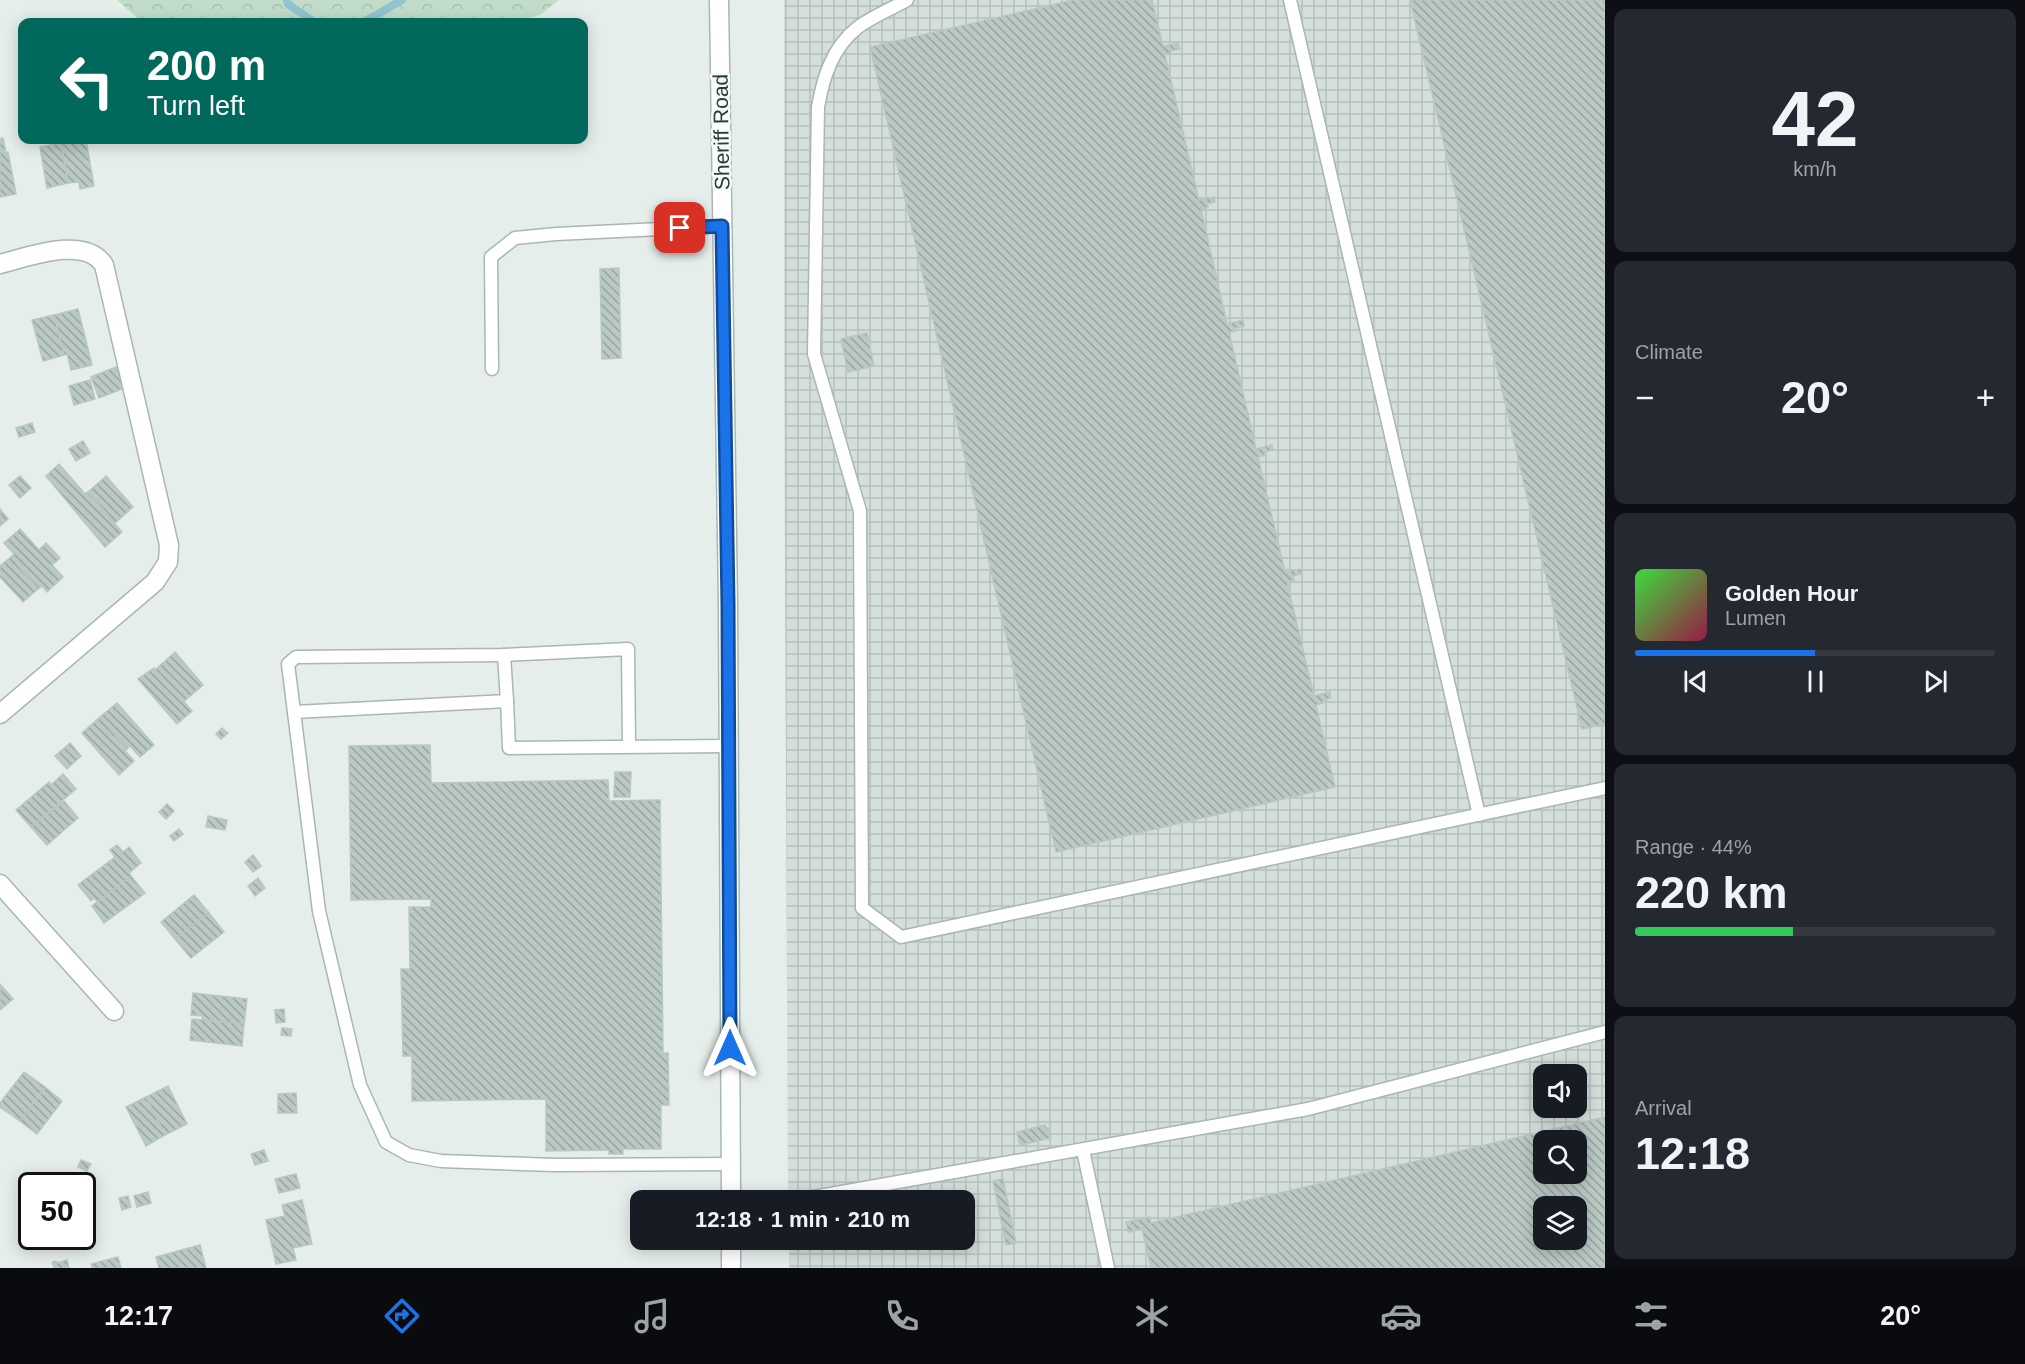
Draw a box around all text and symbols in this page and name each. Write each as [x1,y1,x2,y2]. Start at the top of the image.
icon: left [48,42,126,120]
text: 200 m [147,42,266,89]
street label: Sheriff Road [708,74,734,190]
text: 42 [1772,75,1858,163]
text: Turn left [147,91,245,121]
text: km/h [1793,158,1837,180]
pin [654,202,705,253]
icon: arrive [663,211,696,244]
text: Climate [1635,341,1703,363]
text: 20° [1781,372,1849,423]
text: − [1635,379,1654,416]
text: + [1976,379,1995,416]
text: Golden Hour [1725,581,1858,606]
text: Lumen [1725,607,1786,629]
icon: previous [1679,665,1712,698]
icon: pause [1799,665,1832,698]
icon: next [1919,665,1952,698]
text: Range · 44% [1635,836,1752,858]
text: 220 km [1635,867,1788,918]
position arrow [698,1016,762,1080]
map controls [1533,1064,1587,1250]
button: sound [1533,1064,1587,1118]
text: Arrival [1635,1097,1692,1119]
text: 12:18 [1635,1128,1750,1179]
button: search [1533,1130,1587,1184]
speed limit sign: 50 [18,1172,96,1250]
button: layers [1533,1196,1587,1250]
text: 12:18 · 1 min · 210 m [695,1207,910,1232]
icon: directions [381,1295,423,1337]
icon: music [631,1295,673,1337]
icon: phone [881,1295,923,1337]
icon: climate [1131,1295,1173,1337]
icon: car [1380,1295,1422,1337]
icon: filters [1630,1295,1672,1337]
text: 12:17 [104,1301,173,1331]
text: 20° [1880,1301,1921,1331]

